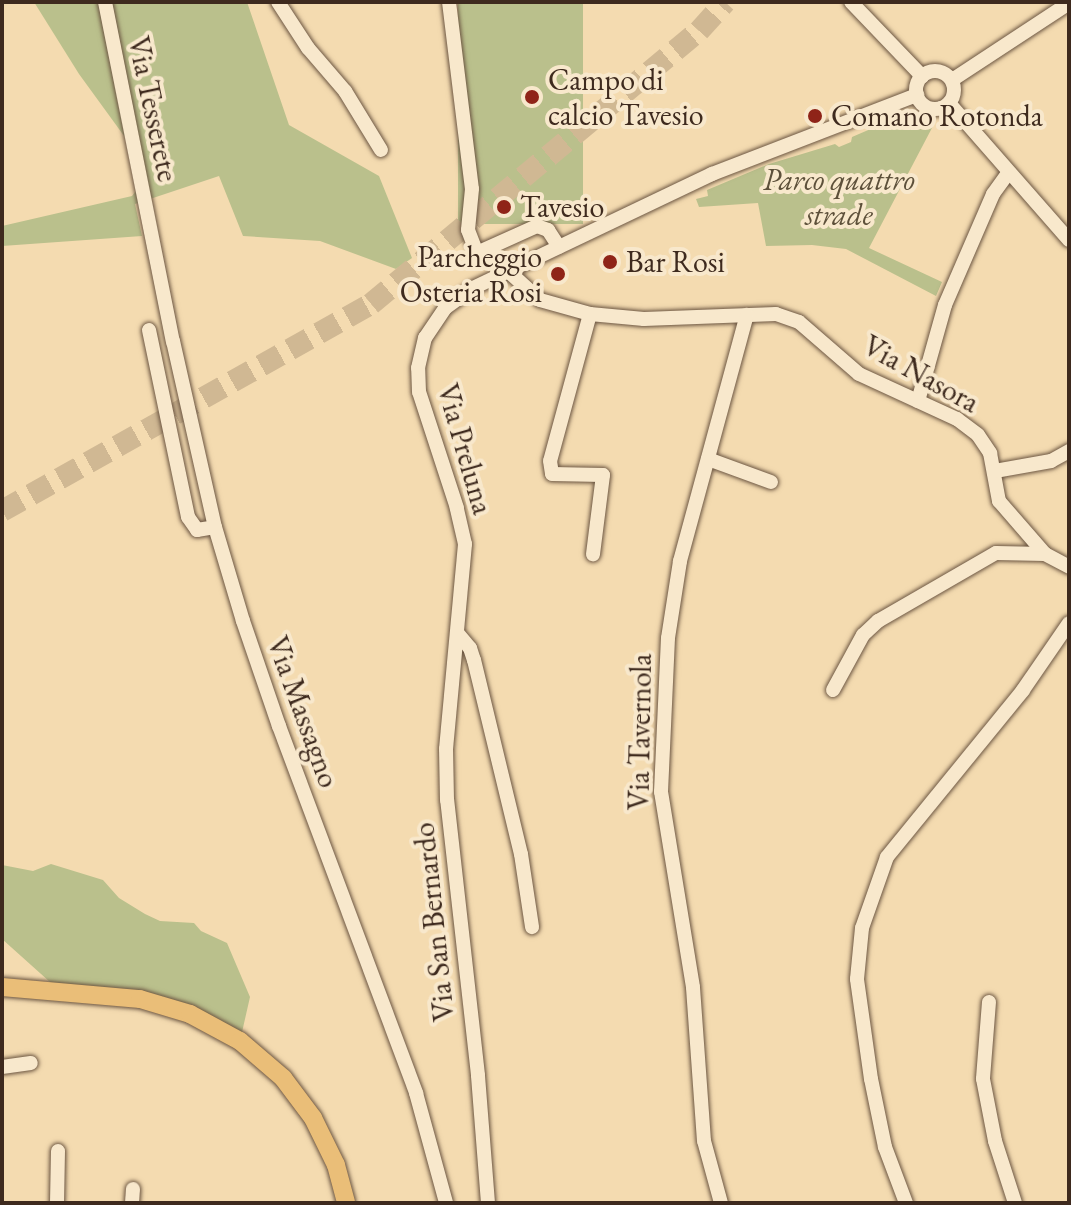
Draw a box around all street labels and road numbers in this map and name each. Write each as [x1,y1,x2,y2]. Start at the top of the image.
street label: Via Tesserete [120,33,186,185]
street label: Via Nasora [857,327,985,421]
street label: Via Preluna [429,380,501,518]
street label: Via Massagno [259,631,347,793]
street label: Via Tavernola [621,653,659,811]
street label: Via San Bernardo [406,821,462,1023]

